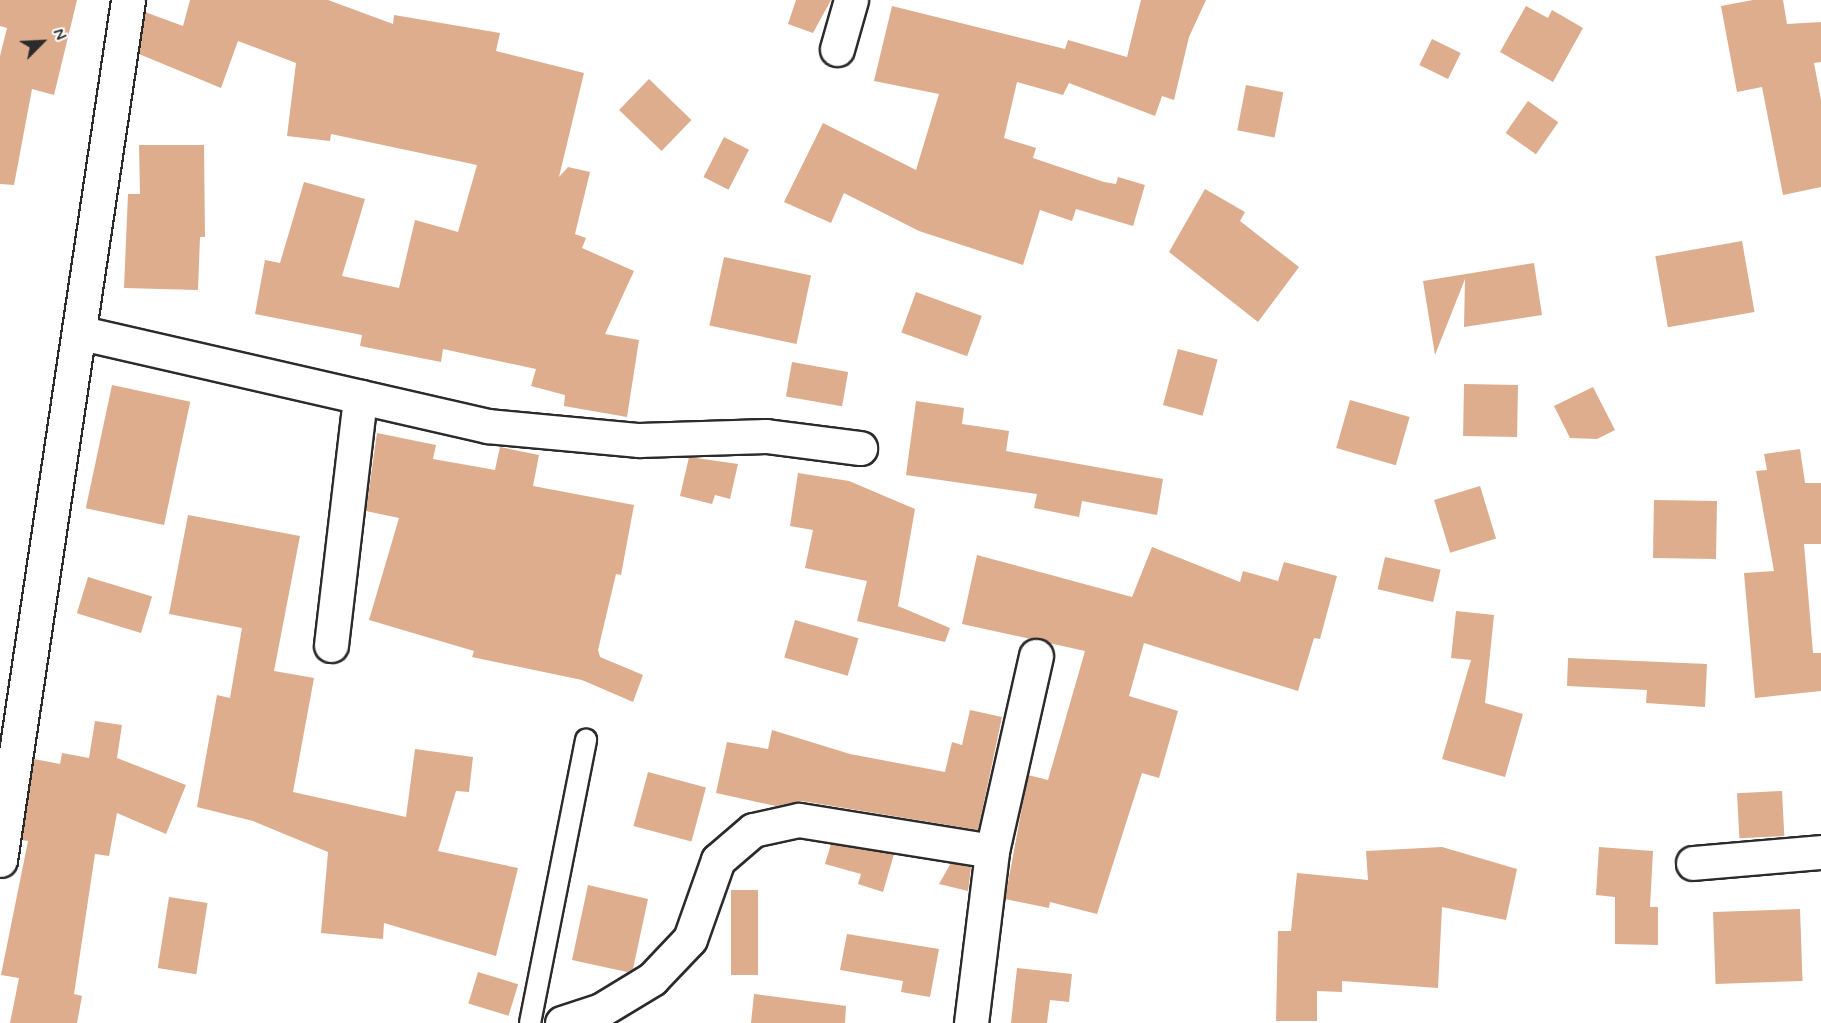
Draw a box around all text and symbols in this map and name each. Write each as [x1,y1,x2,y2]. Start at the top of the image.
north arrow [12,12,72,72]
text: N [47,25,71,44]

